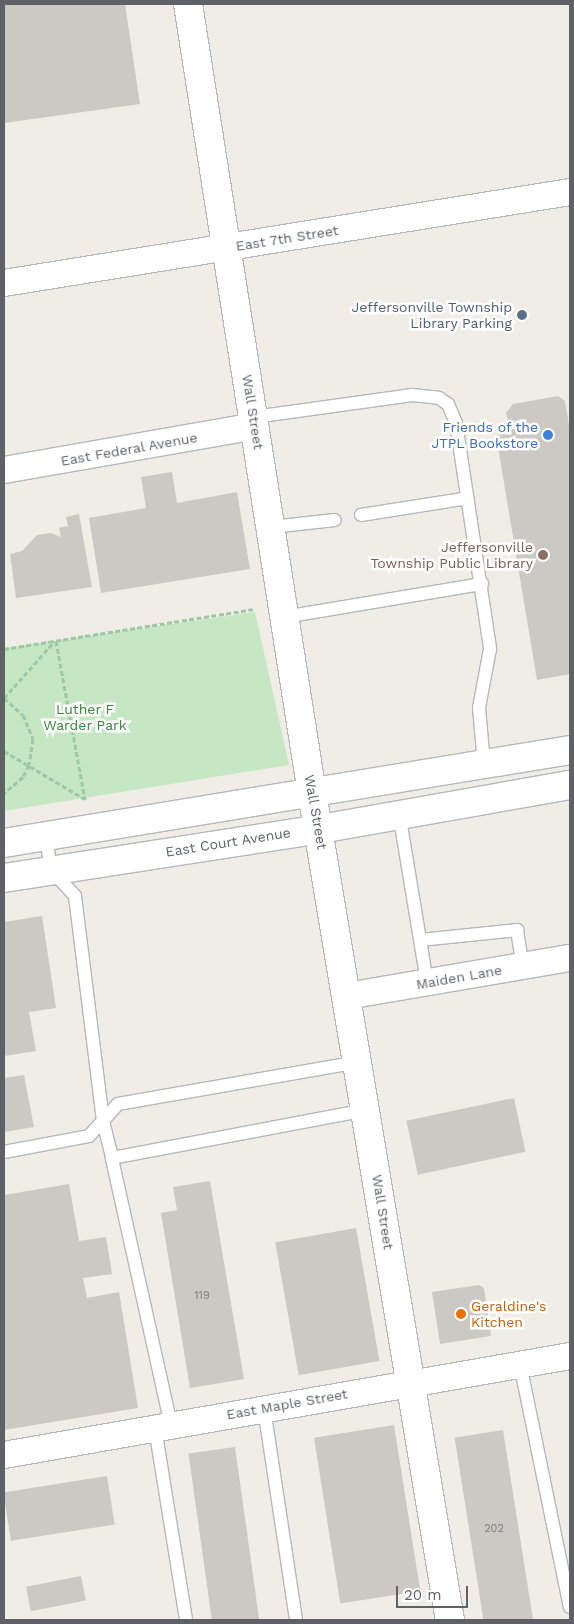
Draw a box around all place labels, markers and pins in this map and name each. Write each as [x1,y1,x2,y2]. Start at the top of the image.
place label: Jeffersonville Township Library Parking [351,299,512,332]
marker: Jeffersonville Township Library Parking [516,309,528,321]
place label: Friends of the JTPL Bookstore [431,419,538,452]
marker: Friends of the JTPL Bookstore [542,429,554,441]
place label: Jeffersonville Township Public Library [370,539,533,572]
marker: Jeffersonville Township Public Library [537,549,549,561]
place label: Geraldine's Kitchen [471,1298,546,1330]
marker: Geraldine's Kitchen [455,1308,467,1320]

